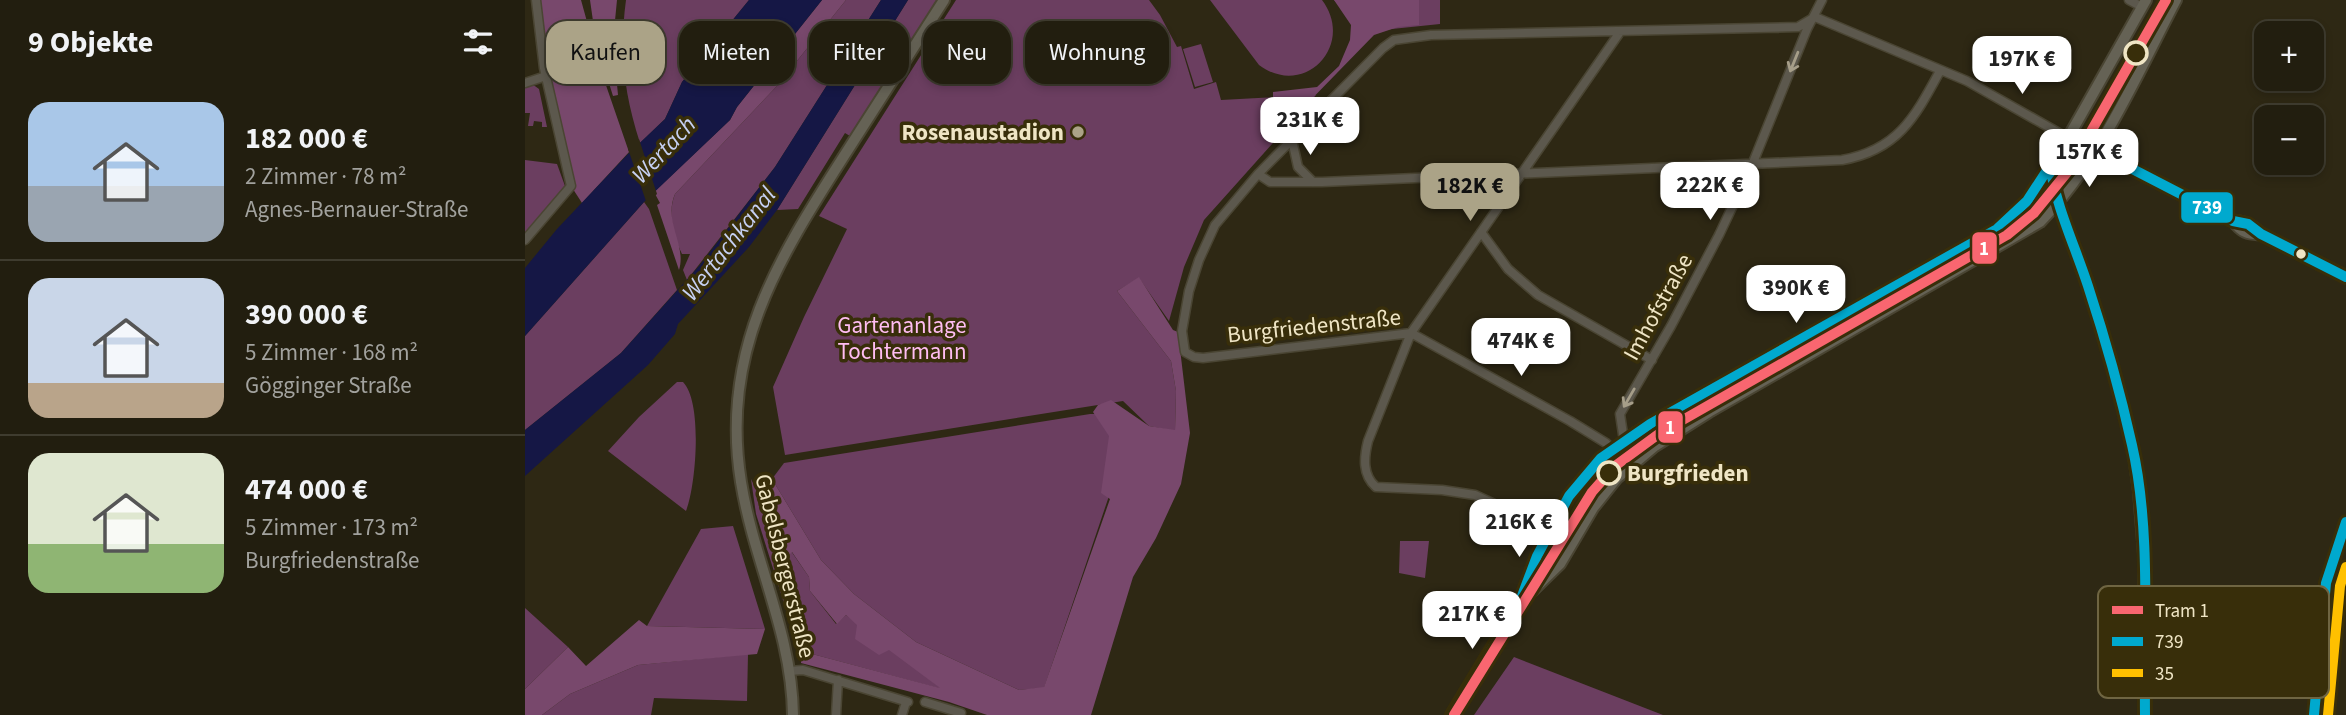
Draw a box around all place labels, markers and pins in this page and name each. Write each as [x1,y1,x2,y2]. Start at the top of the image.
pin: 197K € [1965,36,2079,96]
unlabelled marker [2124,41,2148,65]
pin: 231K € [1253,97,1367,157]
place label: Rosenaustadion [901,116,1064,149]
marker: Rosenaustadion [1070,124,1086,140]
pin: 157K € [2032,130,2146,189]
pin: 222K € [1653,162,1767,222]
pin: 182K € [1413,164,1527,223]
unlabelled marker [2294,247,2308,261]
pin: 390K € [1739,266,1853,325]
pin: 474K € [1464,318,1578,378]
place label: Burgfrieden [1627,457,1749,490]
marker: Burgfrieden [1597,461,1621,485]
pin: 216K € [1462,500,1576,559]
pin: 217K € [1415,592,1529,651]

